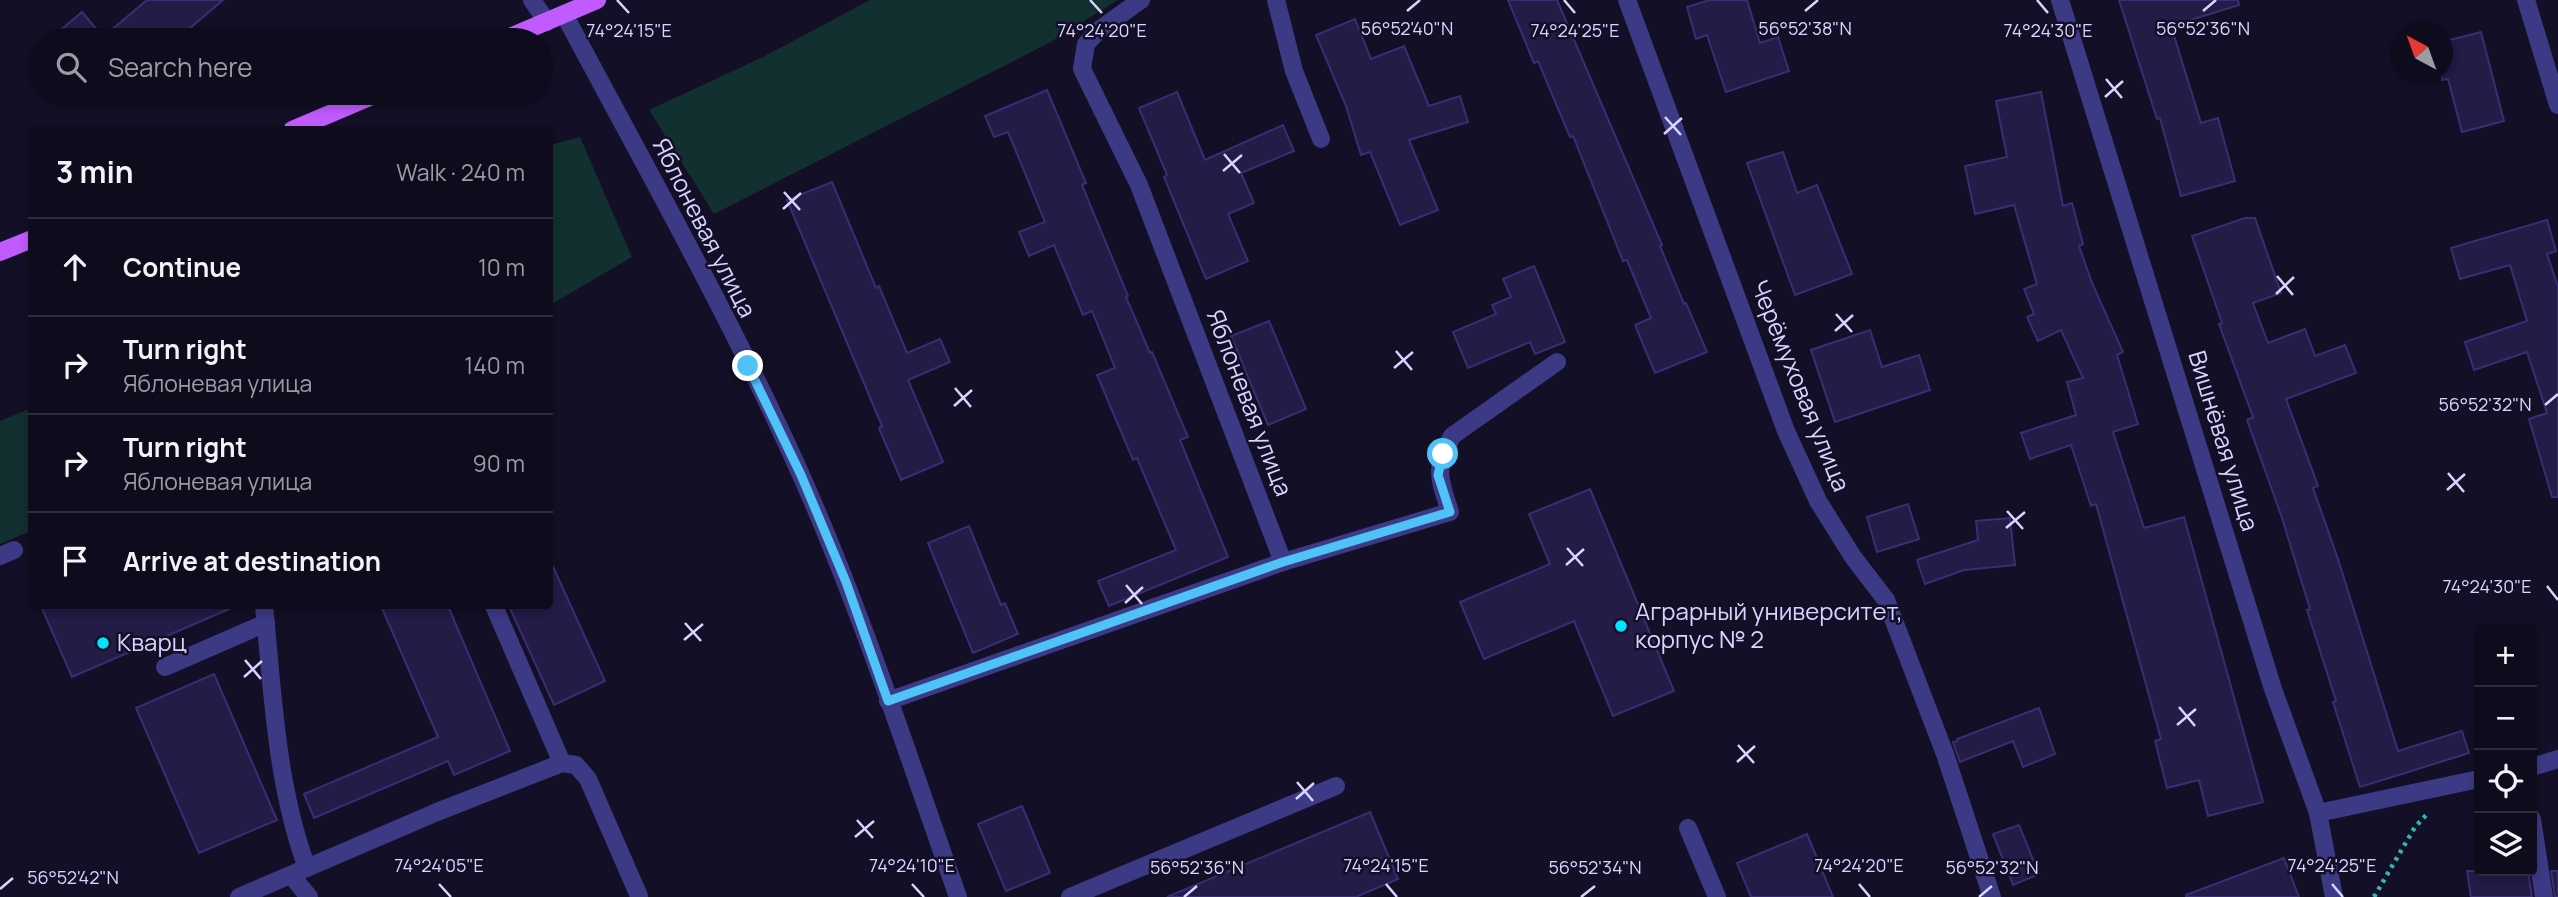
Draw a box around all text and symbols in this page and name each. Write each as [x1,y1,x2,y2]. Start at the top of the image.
text: 56°52'40"N [1361,16,1453,40]
text: 56°52'38"N [1758,16,1852,40]
text: 56°52'36"N [2156,16,2250,40]
text: 74°24'15"E [586,18,672,42]
text: 74°24'20"E [1057,18,1147,42]
text: 74°24'25"E [1531,18,1619,42]
text: 74°24'30"E [2003,18,2093,42]
north arrow [2390,21,2453,84]
search box [28,28,553,105]
icon: search [52,48,90,86]
text: Search here [108,49,253,85]
street label: Яблоневая улица [646,132,765,323]
text: 3 min [56,151,134,192]
text: Walk · 240 m [396,156,525,188]
icon: ahead [56,248,94,286]
text: Continue [123,249,241,285]
text: 10 m [478,251,525,283]
street label: Черёмуховая улица [1744,275,1859,496]
street label: Яблоневая улица [1200,304,1301,501]
text: Turn right [123,331,247,367]
icon: right [56,346,94,384]
street label: Вишнёвая улица [2181,346,2268,535]
text: 140 m [464,349,525,381]
route end [732,350,763,381]
text: Яблоневая улица [123,367,312,399]
text: 56°52'32"N [2438,392,2532,416]
text: Turn right [123,429,247,465]
route start [1427,438,1458,469]
icon: right [56,444,94,482]
text: 90 m [473,447,525,479]
text: Яблоневая улица [123,465,312,497]
icon: arrive [56,542,94,580]
text: Arrive at destination [123,543,381,579]
text: 74°24'30"E [2442,574,2532,598]
place label: Аграрный университет, корпус № 2 [1635,594,1903,655]
marker: Аграрный университет, корпус № 2 [1613,618,1629,634]
map controls [2474,624,2537,876]
button: + [2474,624,2537,687]
place label: Кварц [117,625,187,658]
marker: Кварц [95,635,111,651]
button: − [2474,687,2537,750]
button: locate [2474,750,2537,813]
button: layers [2474,813,2537,876]
text: 74°24'05"E [394,853,484,877]
text: 74°24'10"E [869,853,955,877]
text: 74°24'15"E [1343,853,1429,877]
text: 74°24'20"E [1814,853,1904,877]
text: 74°24'25"E [2288,853,2376,877]
text: 56°52'36"N [1150,855,1244,879]
text: 56°52'34"N [1548,855,1642,879]
text: 56°52'32"N [1945,855,2039,879]
text: 56°52'42"N [27,865,119,889]

